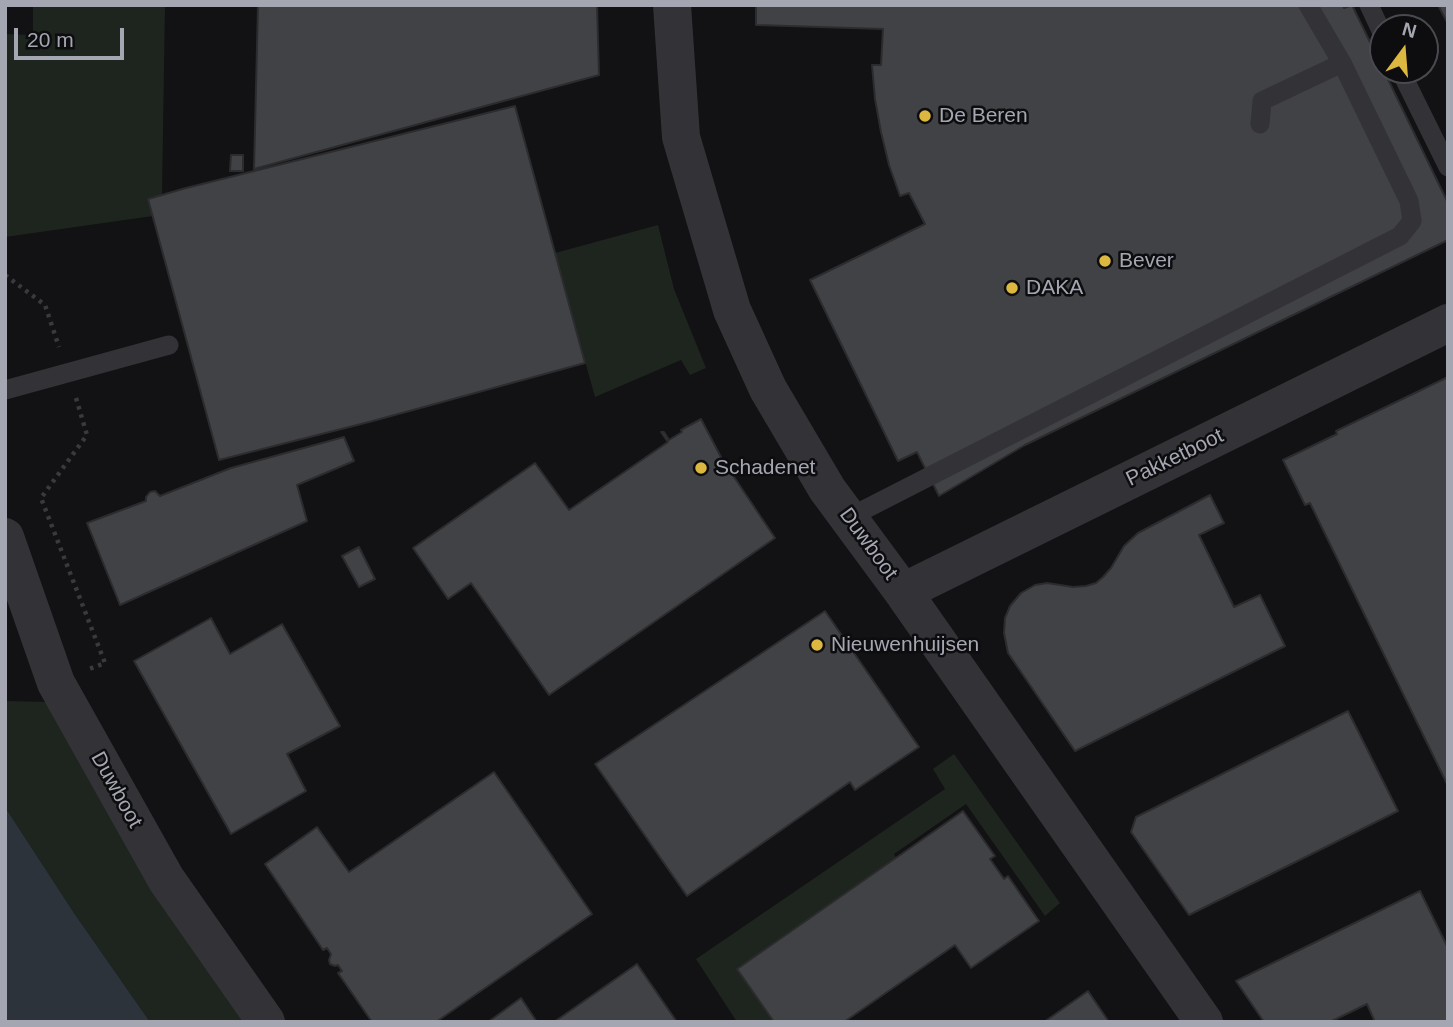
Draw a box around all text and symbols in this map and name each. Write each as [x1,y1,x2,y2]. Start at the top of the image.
scale bar [18,14,128,58]
north arrow [1369,14,1439,84]
text: N [1400,18,1419,42]
text: 20 m [27,28,74,51]
place label: De Beren [939,103,1028,129]
marker: De Beren [917,108,933,124]
place label: Bever [1119,248,1174,274]
marker: Bever [1097,253,1113,269]
place label: DAKA [1026,275,1083,301]
marker: DAKA [1004,280,1020,296]
street label: Pakketboot [1122,424,1228,492]
place label: Schadenet [715,455,815,481]
marker: Schadenet [693,460,709,476]
street label: Duwboot [833,503,903,585]
place label: Nieuwenhuijsen [831,632,979,658]
marker: Nieuwenhuijsen [809,637,825,653]
street label: Duwboot [85,748,147,832]

